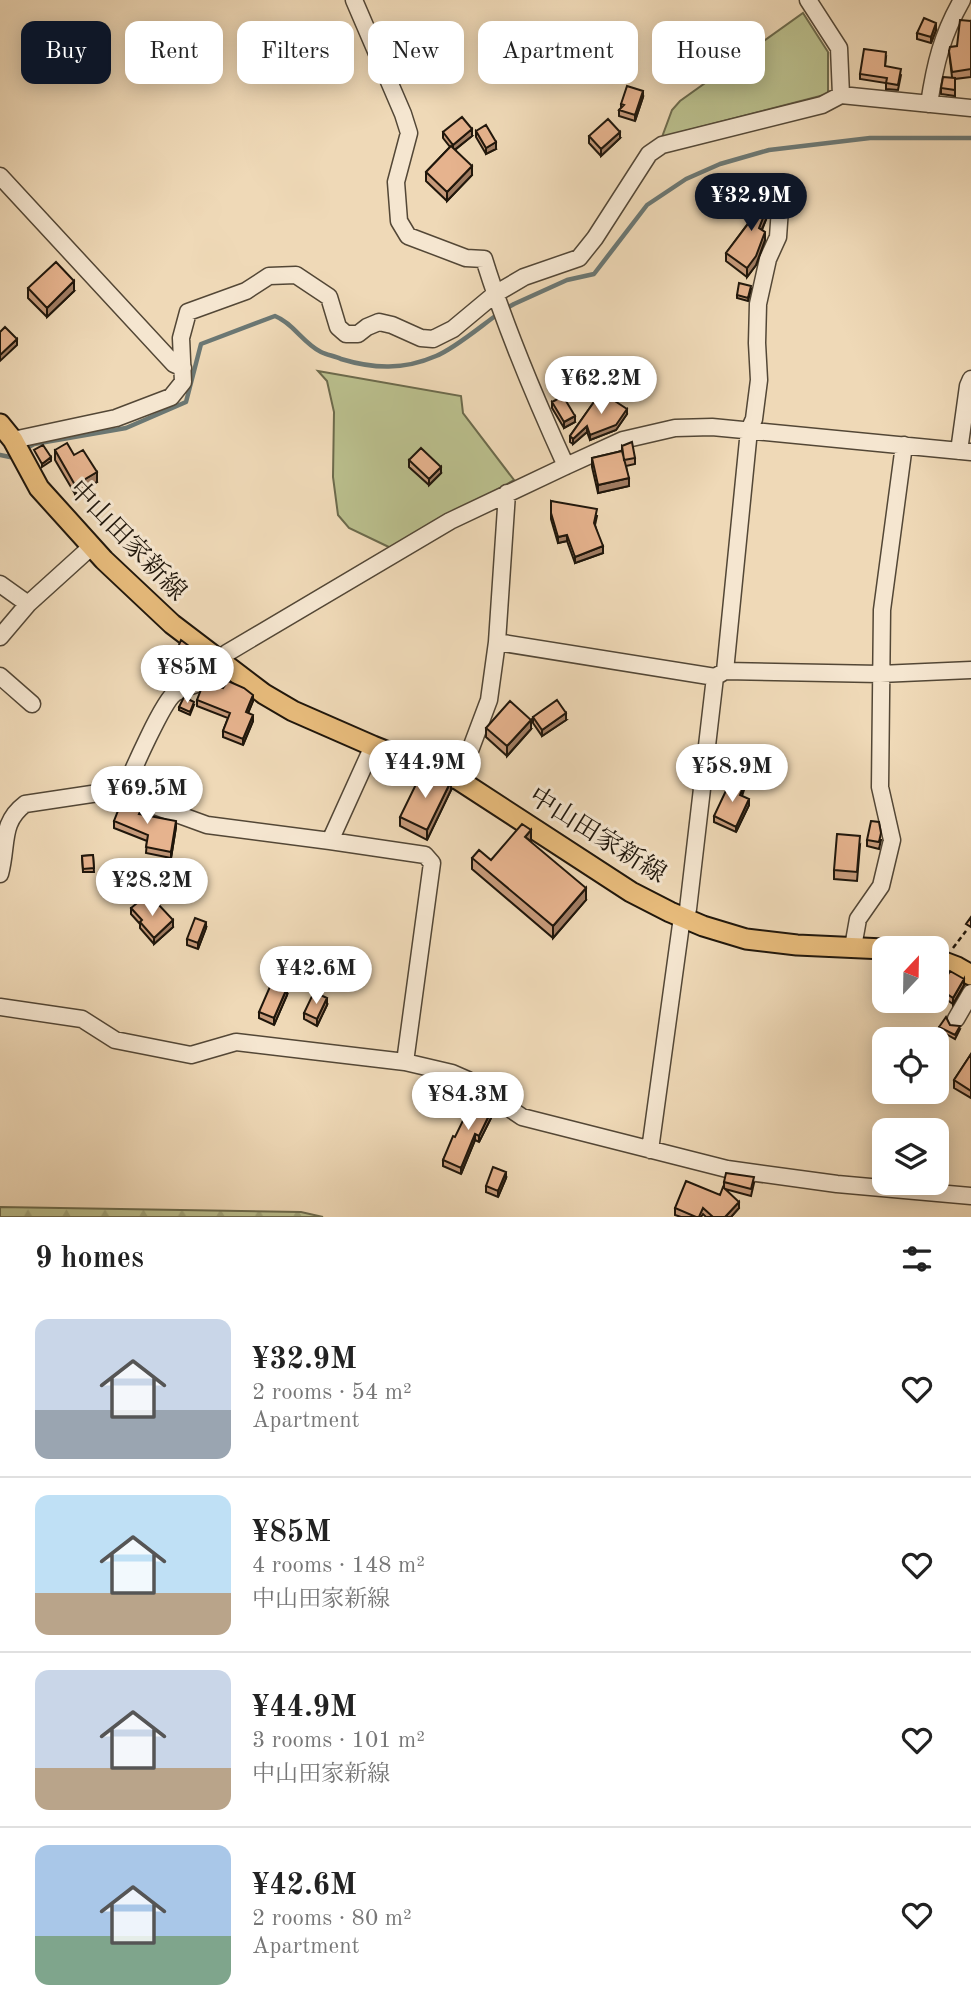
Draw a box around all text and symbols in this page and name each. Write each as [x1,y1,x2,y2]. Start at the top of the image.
chip: Buy [21,21,111,84]
chip: Rent [125,21,223,84]
chip: Filters [237,21,354,84]
chip: New [368,21,464,84]
chip: Apartment [478,21,638,84]
chip: House [652,21,765,84]
pin: ¥32.9M [694,174,808,233]
text: ¥32.9M [711,184,791,207]
pin: ¥62.2M [544,356,658,416]
text: ¥62.2M [561,367,641,390]
street label: 中山田家新線 [63,474,192,606]
pin: ¥85M [146,646,228,705]
text: ¥85M [157,656,217,679]
pin: ¥44.9M [368,740,482,800]
pin: ¥58.9M [675,744,789,804]
text: ¥44.9M [385,751,465,774]
text: ¥58.9M [692,755,772,778]
pin: ¥69.5M [90,766,204,826]
text: ¥69.5M [107,777,187,800]
street label: 中山田家新線 [524,782,671,888]
pin: ¥28.2M [95,858,209,918]
text: ¥28.2M [112,869,192,892]
north arrow [872,936,948,1013]
map controls [872,936,949,1195]
pin: ¥42.6M [259,946,373,1006]
text: ¥42.6M [276,957,356,980]
button: locate [872,1027,949,1104]
pin: ¥84.3M [411,1072,525,1132]
text: ¥84.3M [428,1083,508,1106]
button: layers [872,1118,949,1195]
icon: filters [898,1240,936,1278]
text: 9 homes [35,1244,144,1274]
text: ¥32.9M [252,1345,357,1375]
icon: home [91,1347,175,1431]
icon: heart [898,1370,936,1408]
text: 2 rooms · 54 m² [252,1381,412,1404]
text: Apartment [252,1409,360,1432]
text: ¥85M [252,1518,331,1548]
icon: home [91,1523,175,1607]
icon: heart [898,1546,936,1584]
text: 4 rooms · 148 m² [252,1554,425,1577]
text: 中山田家新線 [252,1588,390,1611]
text: ¥44.9M [252,1693,357,1723]
icon: home [91,1698,175,1782]
icon: heart [898,1721,936,1759]
text: 3 rooms · 101 m² [252,1729,425,1752]
text: 中山田家新線 [252,1763,390,1786]
text: ¥42.6M [252,1871,357,1901]
icon: home [91,1873,175,1957]
icon: heart [898,1896,936,1934]
text: 2 rooms · 80 m² [252,1907,412,1930]
text: Apartment [252,1935,360,1958]

